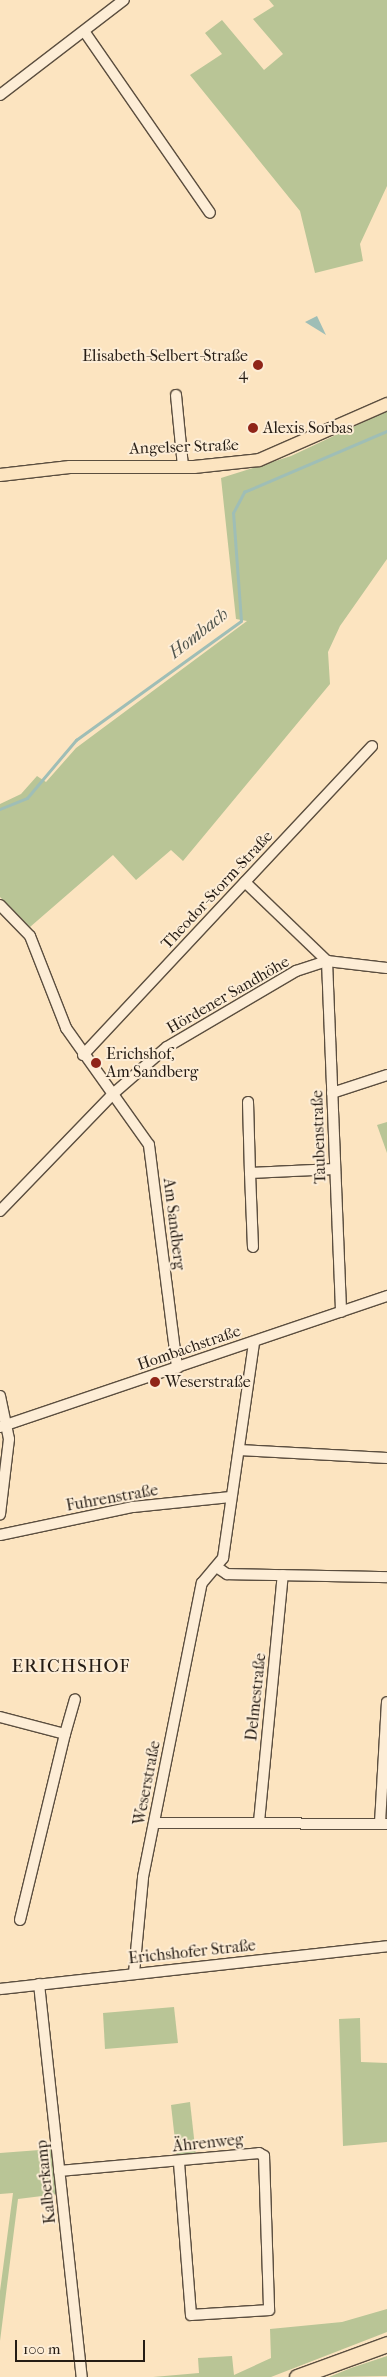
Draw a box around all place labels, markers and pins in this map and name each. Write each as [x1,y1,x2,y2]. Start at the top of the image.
place label: Elisabeth-Selbert-Straße 4 [82,346,248,384]
marker: Elisabeth-Selbert-Straße 4 [252,359,264,371]
place label: Alexis Sorbas [263,418,353,438]
marker: Alexis Sorbas [247,422,259,434]
place label: Erichshof, Am Sandberg [106,1044,198,1082]
marker: Erichshof, Am Sandberg [90,1057,102,1069]
place label: Weserstraße [165,1372,251,1392]
marker: Weserstraße [149,1376,161,1388]

